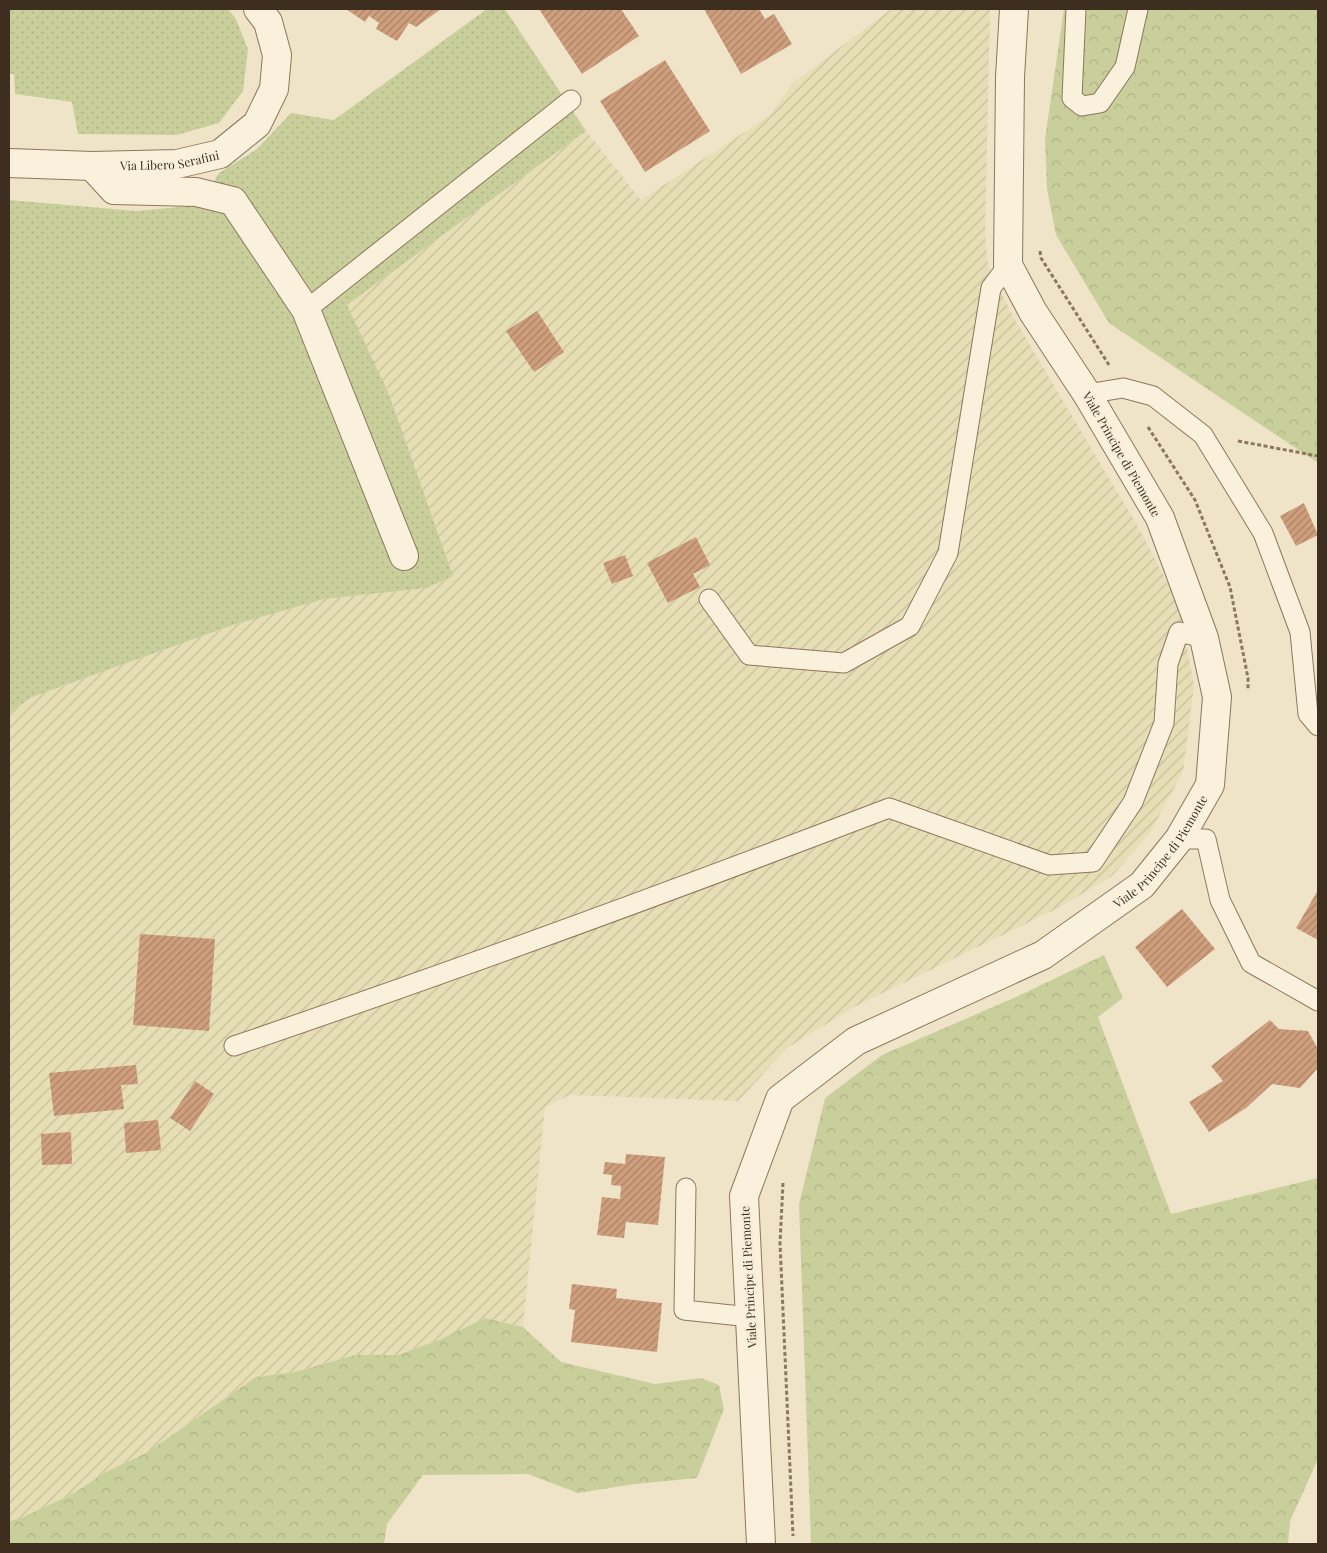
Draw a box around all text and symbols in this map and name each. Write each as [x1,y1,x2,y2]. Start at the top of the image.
street label: Via Libero Serafini [119,146,221,173]
street label: Viale Principe di Piemonte [1079,388,1165,520]
street label: Viale Principe di Piemonte [1109,792,1211,912]
street label: Viale Principe di Piemonte [736,1206,760,1349]

